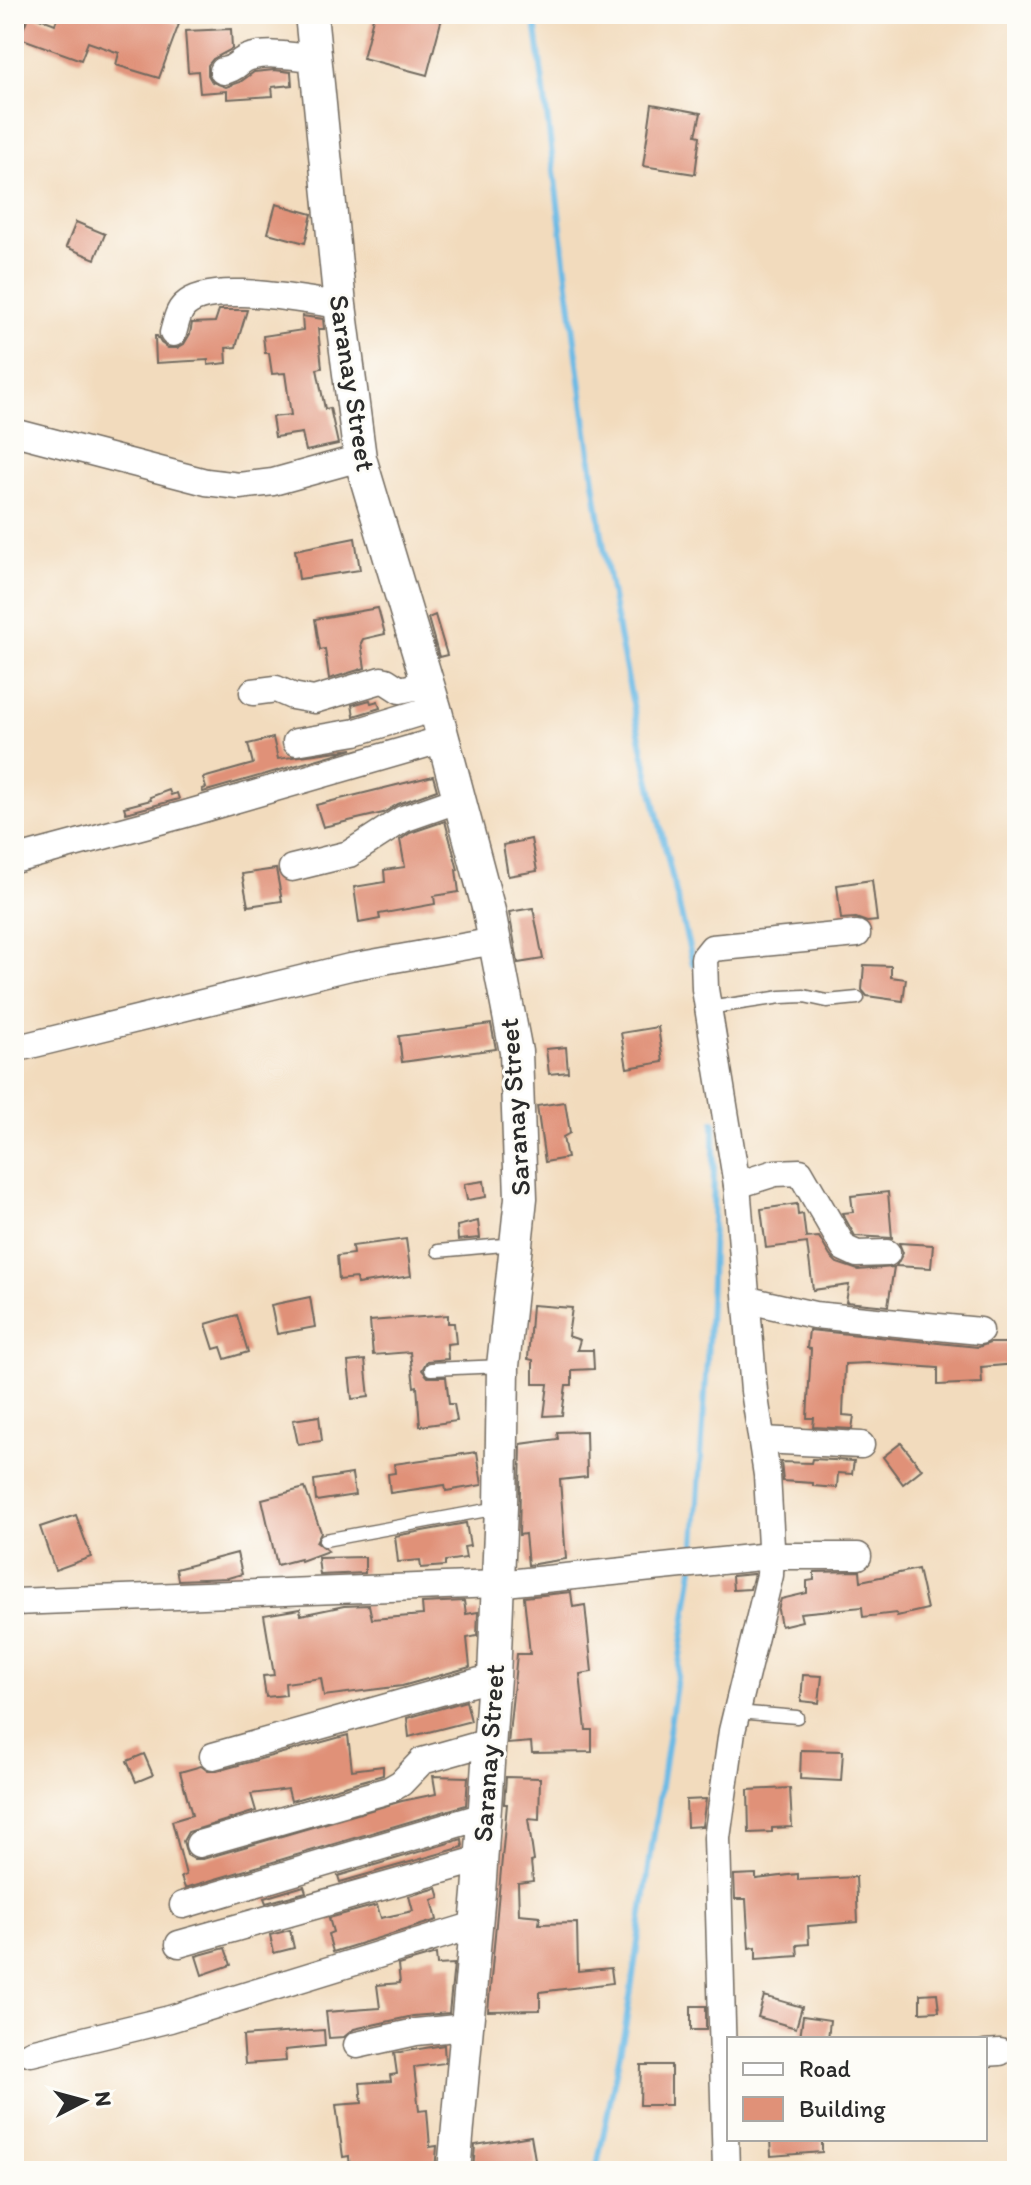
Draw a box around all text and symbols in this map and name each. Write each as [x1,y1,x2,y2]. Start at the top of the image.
street label: Saranay Street [322,292,384,474]
street label: Saranay Street [491,1017,537,1197]
street label: Saranay Street [465,1663,511,1843]
legend [727,2037,987,2141]
text: Road [799,2054,851,2083]
north arrow [44,2061,124,2141]
text: N [89,2090,118,2108]
text: Building [799,2094,886,2123]

